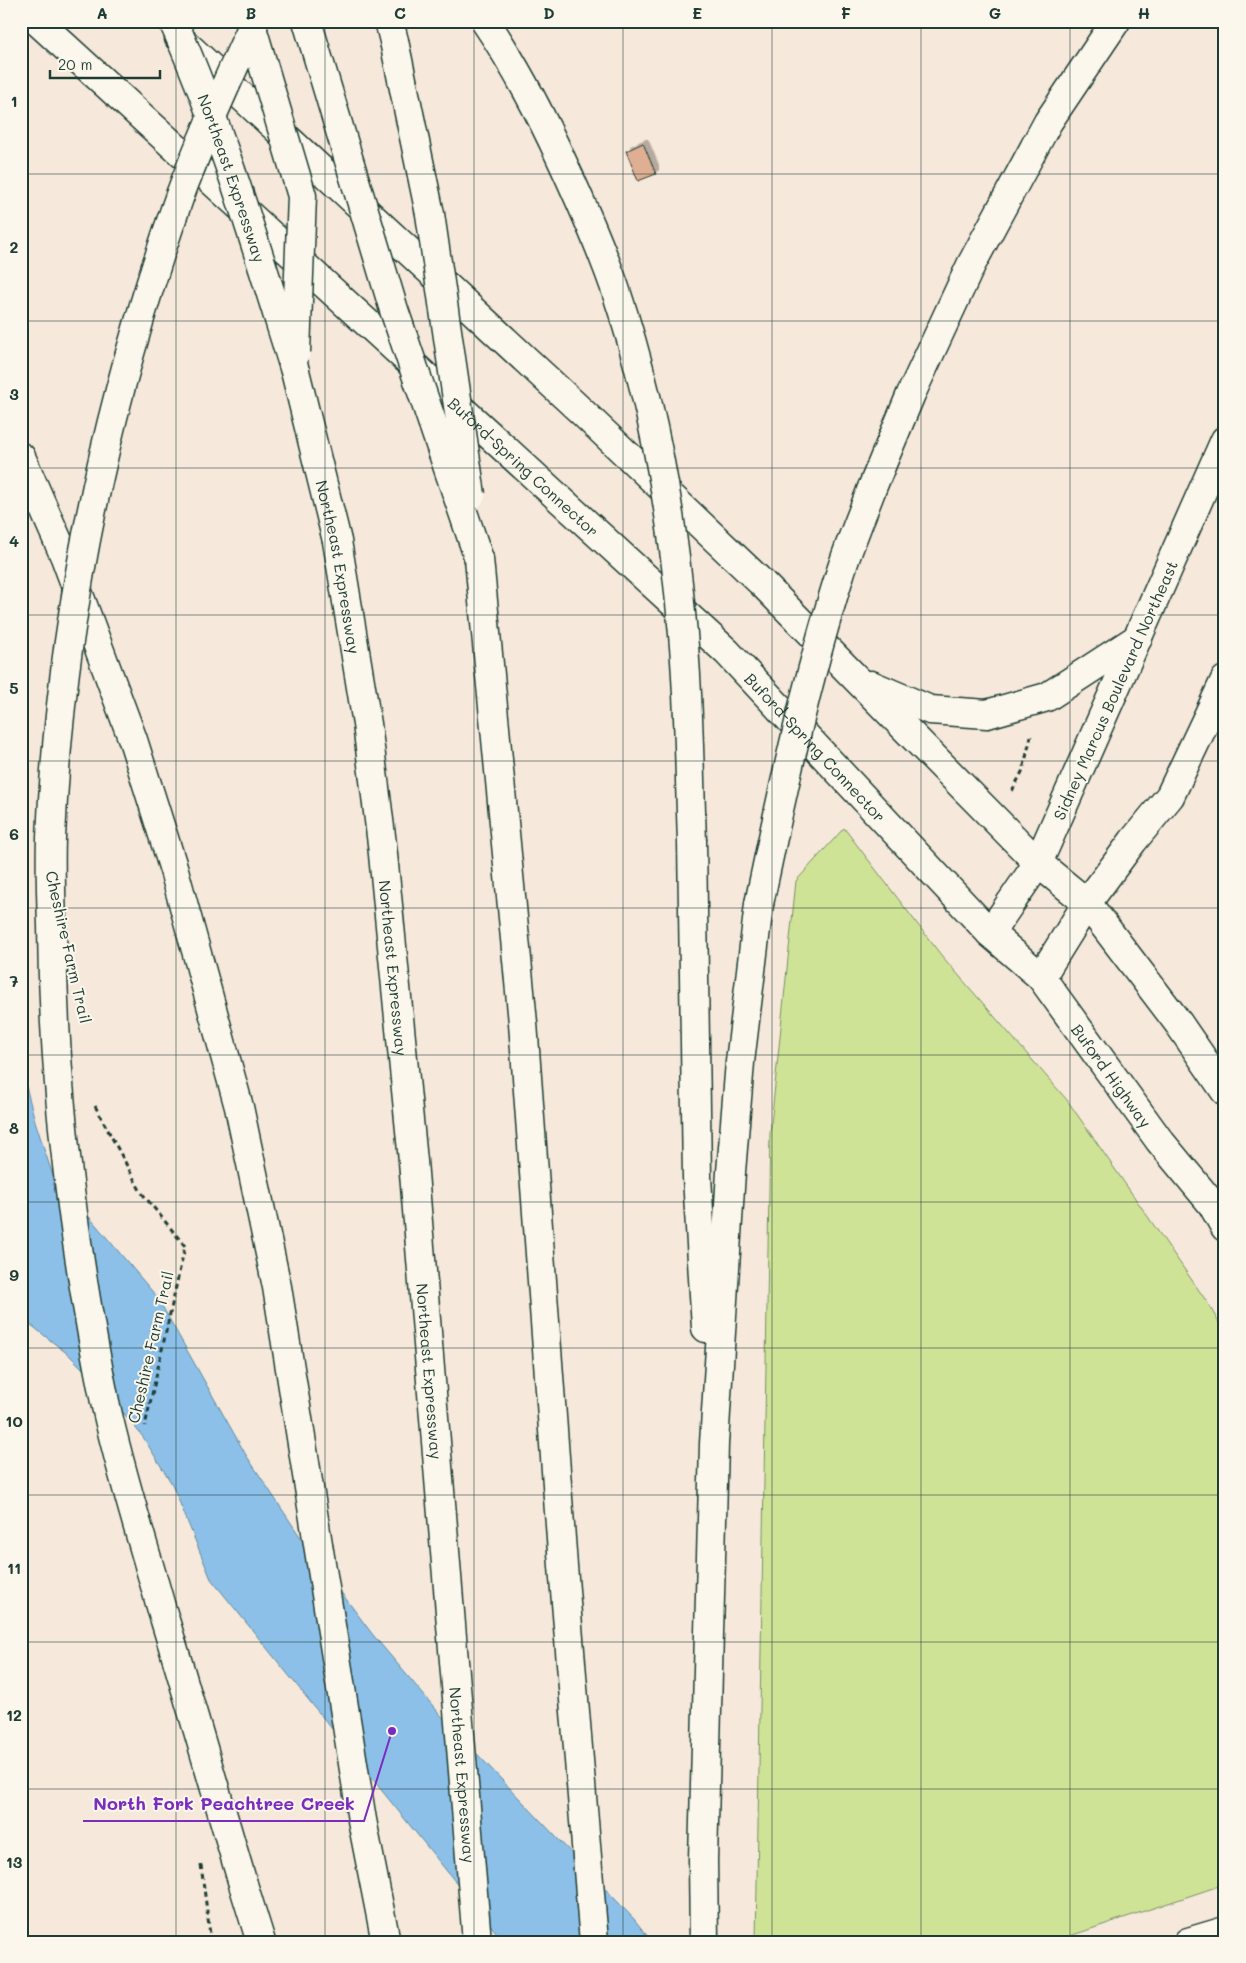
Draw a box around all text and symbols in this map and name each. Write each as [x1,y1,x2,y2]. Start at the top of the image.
text: A [96,2,108,23]
text: B [246,2,256,23]
text: C [394,2,406,23]
text: D [543,2,555,23]
text: E [692,2,702,23]
text: F [841,2,851,23]
text: G [989,2,1001,23]
text: H [1138,2,1150,23]
scale bar [50,48,160,80]
text: 20 m [58,54,92,74]
text: 1 [10,90,18,111]
street label: Northeast Expressway [194,91,271,265]
text: 2 [10,236,19,257]
text: 3 [9,383,19,404]
street label: Buford-Spring Connector [444,392,604,541]
street label: Northeast Expressway [312,478,366,655]
text: 4 [9,530,19,551]
street label: Sidney Marcus Boulevard Northeast [1048,557,1182,823]
street label: Buford-Spring Connector [741,668,891,826]
text: 5 [9,677,19,698]
text: 6 [9,823,19,844]
street label: Cheshire Farm Trail [41,869,97,1025]
street label: Northeast Expressway [375,879,413,1057]
text: 7 [10,970,19,991]
street label: Buford Highway [1068,1019,1157,1131]
text: 8 [9,1117,19,1138]
text: 9 [9,1264,19,1285]
street label: Cheshire Farm Trail [122,1269,178,1425]
street label: Northeast Expressway [413,1282,448,1460]
text: 10 [5,1410,23,1431]
text: 11 [7,1557,21,1578]
street label: Northeast Expressway [446,1686,481,1864]
text: 12 [6,1704,22,1725]
callout: North Fork Peachtree Creek [83,1788,364,1821]
text: North Fork Peachtree Creek [93,1791,355,1815]
text: 13 [6,1851,23,1872]

